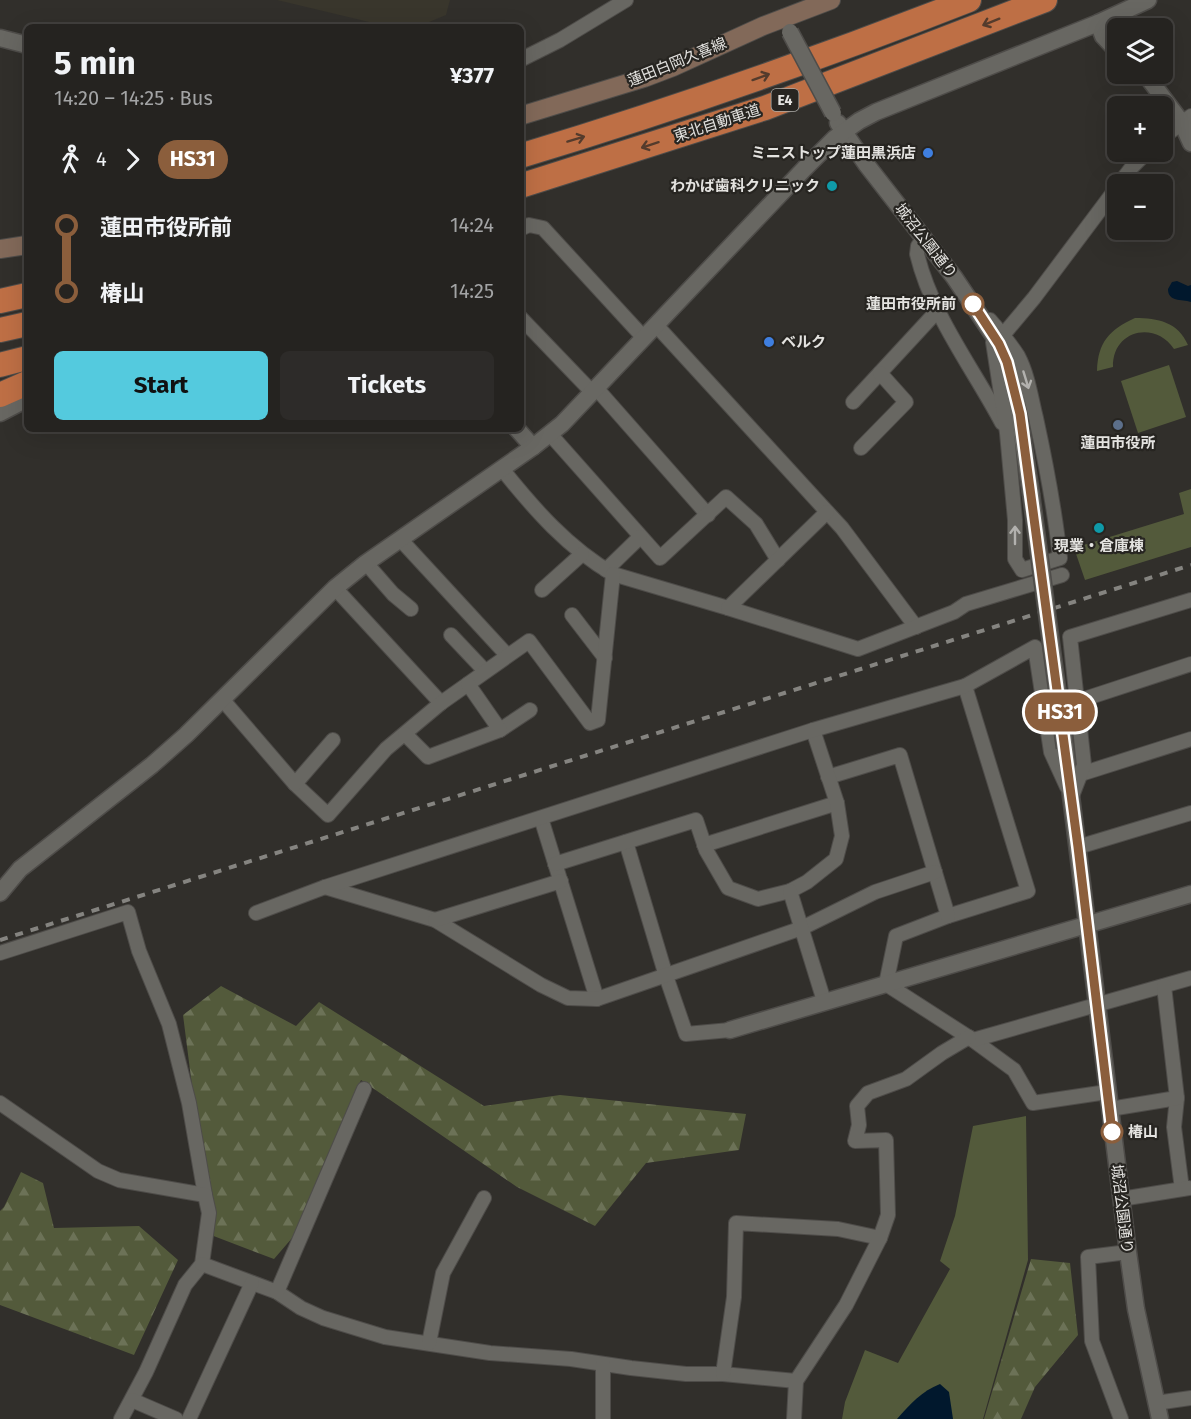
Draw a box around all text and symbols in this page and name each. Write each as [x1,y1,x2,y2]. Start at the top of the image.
one-way arrow [982,17,1001,28]
map controls [1107,18,1173,240]
button: layers [1107,18,1173,84]
street label: 蓮田白岡久喜線 [625,34,729,90]
text: 5 min [54,43,136,83]
text: ¥377 [450,62,494,89]
one-way arrow [751,71,770,82]
text: 14:20 – 14:25 · Bus [54,86,213,110]
road number: E4 [772,89,798,111]
button: + [1107,96,1173,162]
street label: 東北自動車道 [671,101,763,145]
one-way arrow [566,133,585,144]
one-way arrow [641,141,660,152]
icon: walk [54,143,87,176]
icon: forward [116,143,149,176]
place label: ミニストップ蓮田黒浜店 [751,144,916,162]
text: HS31 [170,146,216,172]
marker: ミニストップ蓮田黒浜店 [921,146,935,160]
text: 4 [96,147,107,171]
button: − [1107,174,1173,240]
place label: わかば歯科クリニック [670,177,820,195]
marker: わかば歯科クリニック [825,179,839,193]
street label: 城沼公園通り [891,200,961,282]
text: 14:24 [450,213,494,237]
text: 蓮田市役所前 [100,214,232,241]
text: 14:25 [450,279,494,303]
text: 椿山 [100,280,144,307]
marker: 蓮田市役所前 [962,293,984,315]
place label: 蓮田市役所前 [866,295,956,313]
place label: ベルク [781,333,826,351]
marker: ベルク [762,335,776,349]
button: Start [54,351,268,420]
button: Tickets [280,351,494,420]
one-way arrow [1021,370,1032,389]
marker: 蓮田市役所 [1111,418,1125,432]
place label: 蓮田市役所 [1080,434,1156,452]
marker: 現業・倉庫棟 [1092,521,1106,535]
one-way arrow [1009,525,1021,545]
place label: 現業・倉庫棟 [1054,537,1144,555]
line badge: HS31 [1018,692,1102,732]
text: HS31 [1037,699,1083,725]
marker: 椿山 [1101,1121,1123,1143]
place label: 椿山 [1128,1123,1158,1141]
street label: 城沼公園通り [1108,1163,1136,1255]

